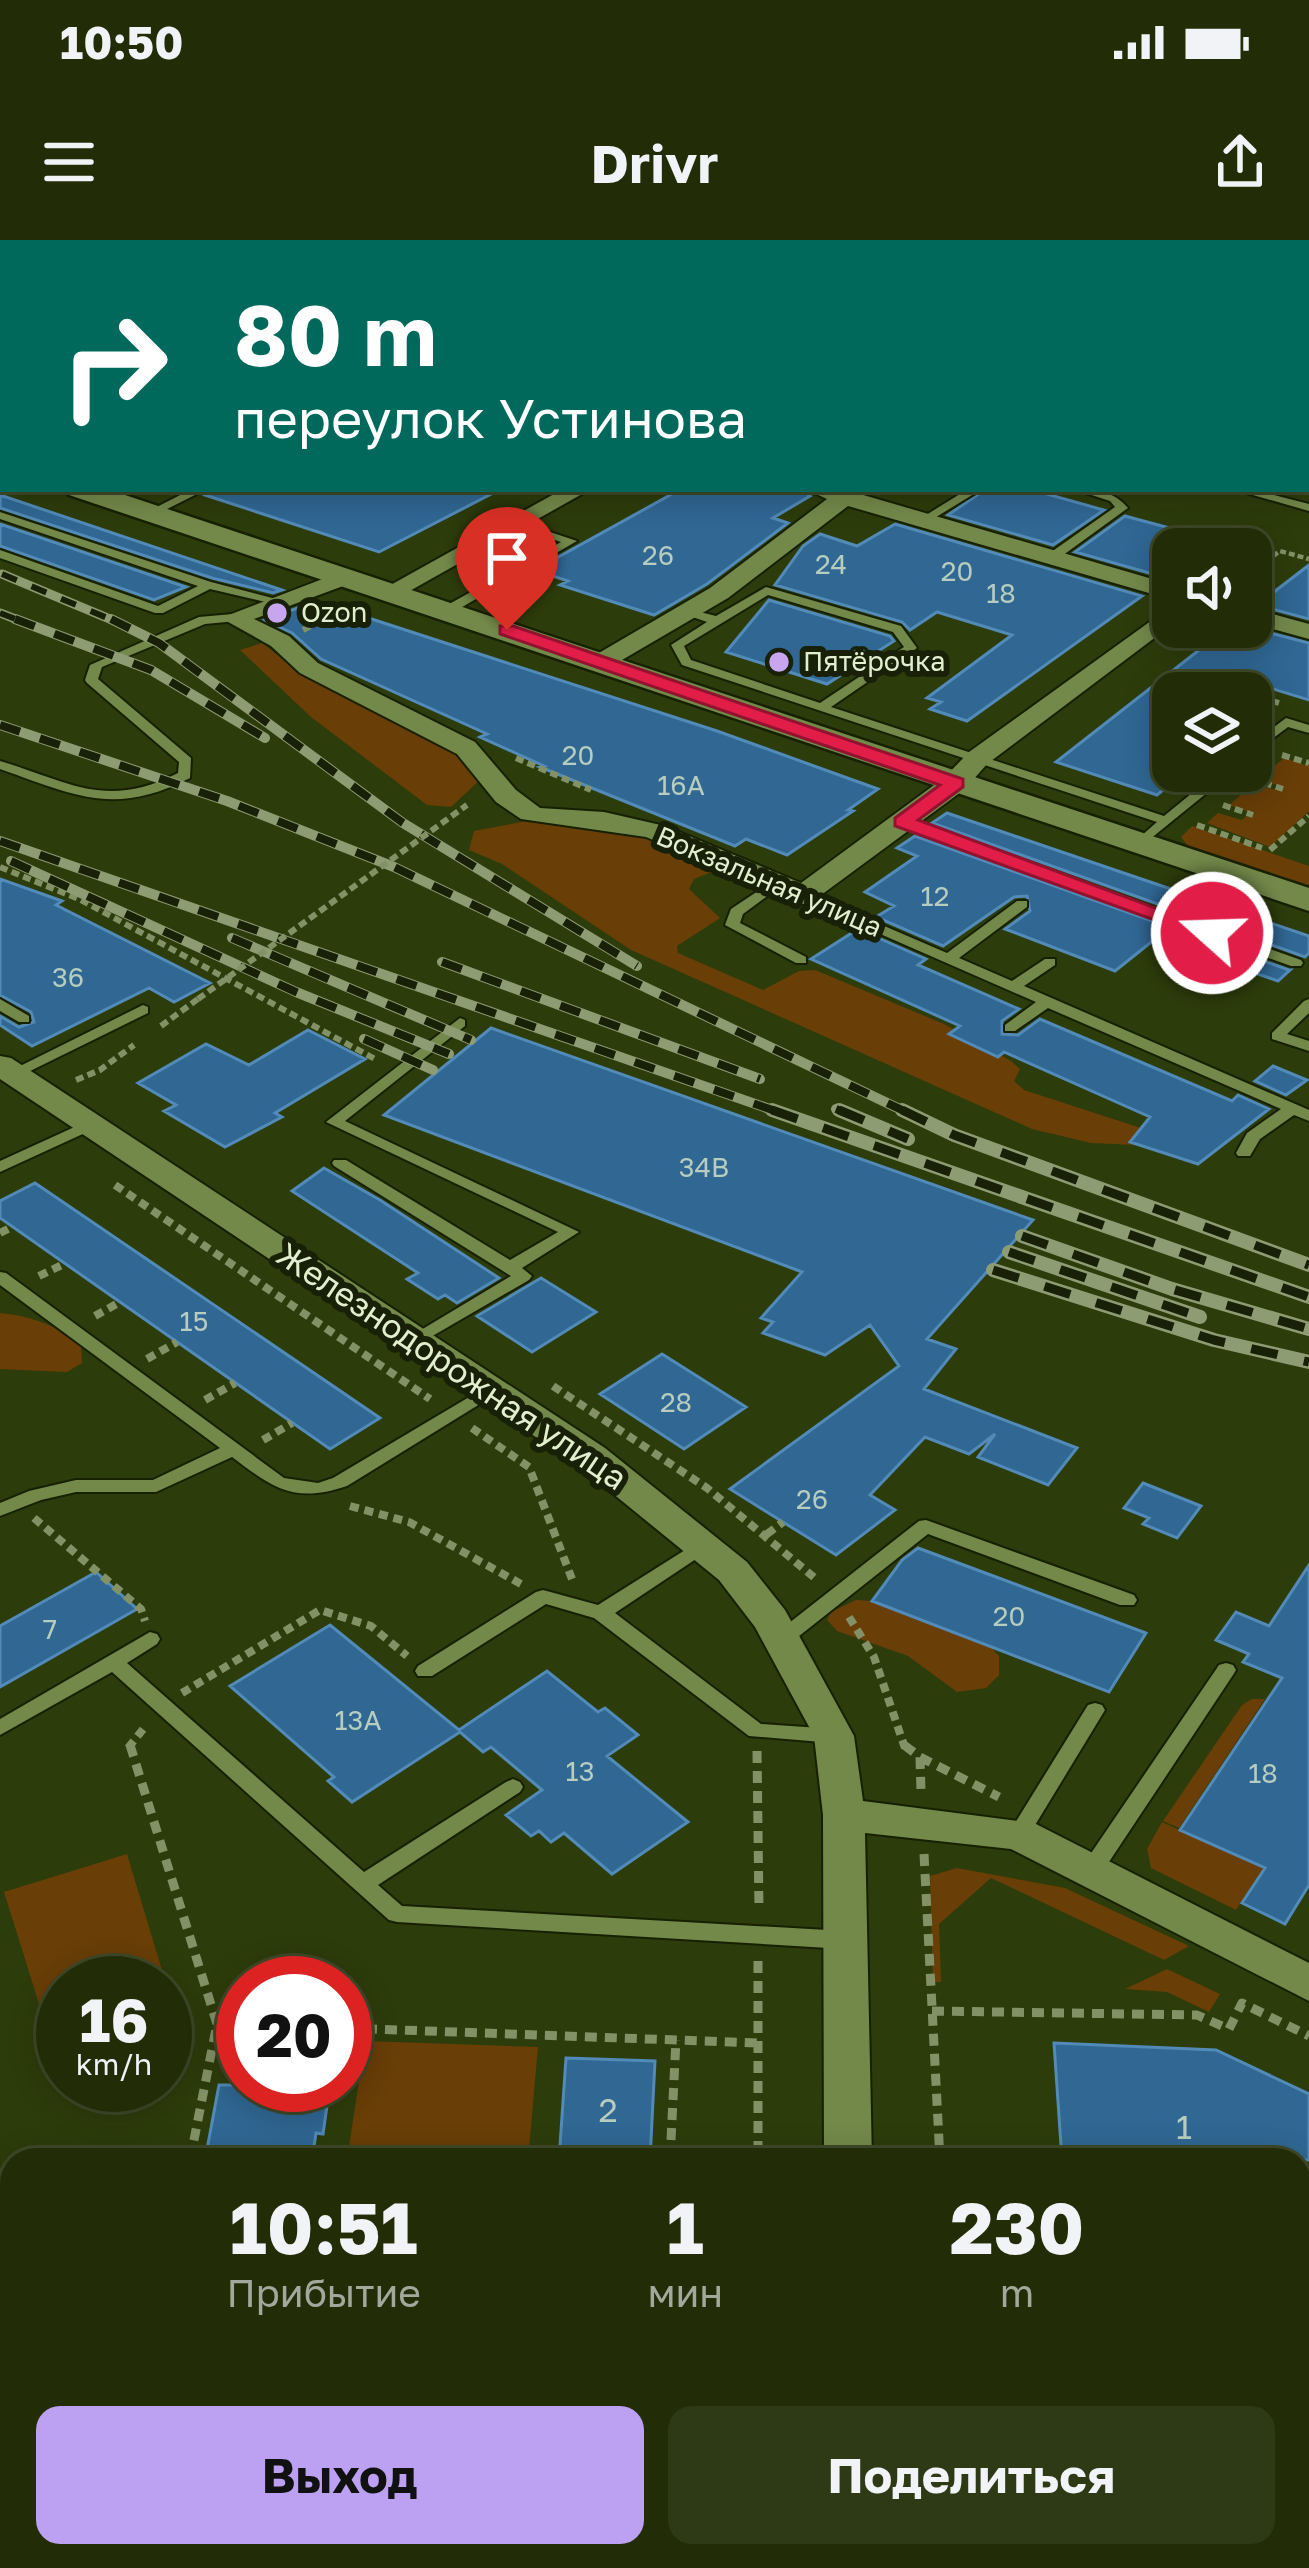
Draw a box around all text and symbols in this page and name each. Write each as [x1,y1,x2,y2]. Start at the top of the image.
text: 10:50 [60,15,184,69]
icon: menu [36,129,102,195]
icon: share [1207,129,1273,195]
text: Drivr [591,130,718,195]
text: 80 m [234,284,437,384]
icon: right [36,288,192,444]
text: переулок Устинова [234,385,747,450]
pin [456,507,558,630]
icon: arrive [474,525,540,591]
map controls [1152,528,1272,792]
button: sound [1152,528,1272,648]
house number: 26 [642,539,674,571]
house number: 24 [815,548,847,580]
house number: 20 [941,555,973,587]
house number: 18 [986,577,1016,609]
place label: Ozon [301,596,367,628]
marker: Ozon [264,600,290,626]
place label: Пятёрочка [803,645,946,677]
marker: Пятёрочка [766,649,792,675]
button: layers [1152,672,1272,792]
house number: 20 [562,739,594,771]
house number: 16А [657,769,705,801]
street label: Вокзальная улица [652,819,887,943]
position arrow [1149,870,1275,996]
house number: 12 [921,880,949,912]
house number: 36 [52,961,84,993]
house number: 34В [679,1151,729,1183]
street label: Железнодорожная улица [270,1234,635,1497]
house number: 15 [180,1305,208,1337]
house number: 28 [660,1386,692,1418]
house number: 26 [796,1483,828,1515]
house number: 20 [993,1600,1025,1632]
house number: 7 [43,1613,57,1645]
house number: 13А [335,1704,381,1736]
house number: 13 [566,1755,594,1787]
house number: 18 [1248,1757,1278,1789]
speed limit sign: 20 [216,1956,372,2112]
text: 16 [79,1983,148,2055]
text: km/h [76,2046,152,2082]
house number: 2 [598,2090,618,2129]
house number: 1 [1176,2107,1192,2146]
text: 10:51 [230,2183,418,2270]
text: 1 [667,2183,704,2270]
text: 230 [950,2183,1084,2270]
text: Прибытие [227,2269,421,2316]
text: мин [647,2269,723,2316]
text: m [1000,2269,1034,2316]
button: Выход [36,2406,644,2544]
button: Поделиться [668,2406,1275,2544]

